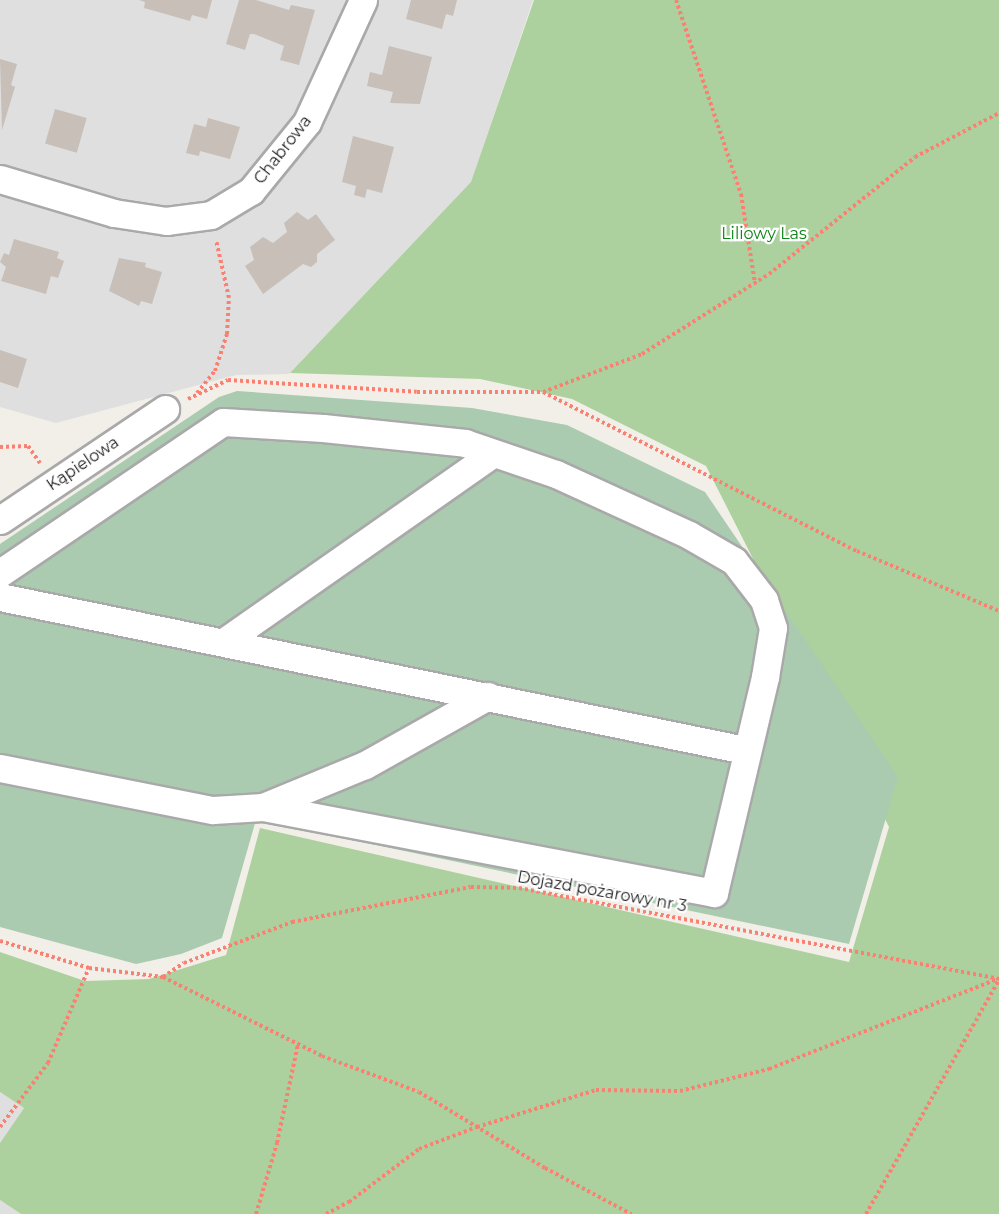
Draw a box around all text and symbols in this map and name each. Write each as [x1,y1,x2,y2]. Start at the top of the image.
street label: Chabrowa [250,112,316,188]
park label: Liliowy Las [721,224,807,244]
street label: Kąpielowa [43,433,123,495]
street label: Dojazd pożarowy nr 3 [516,868,688,916]

